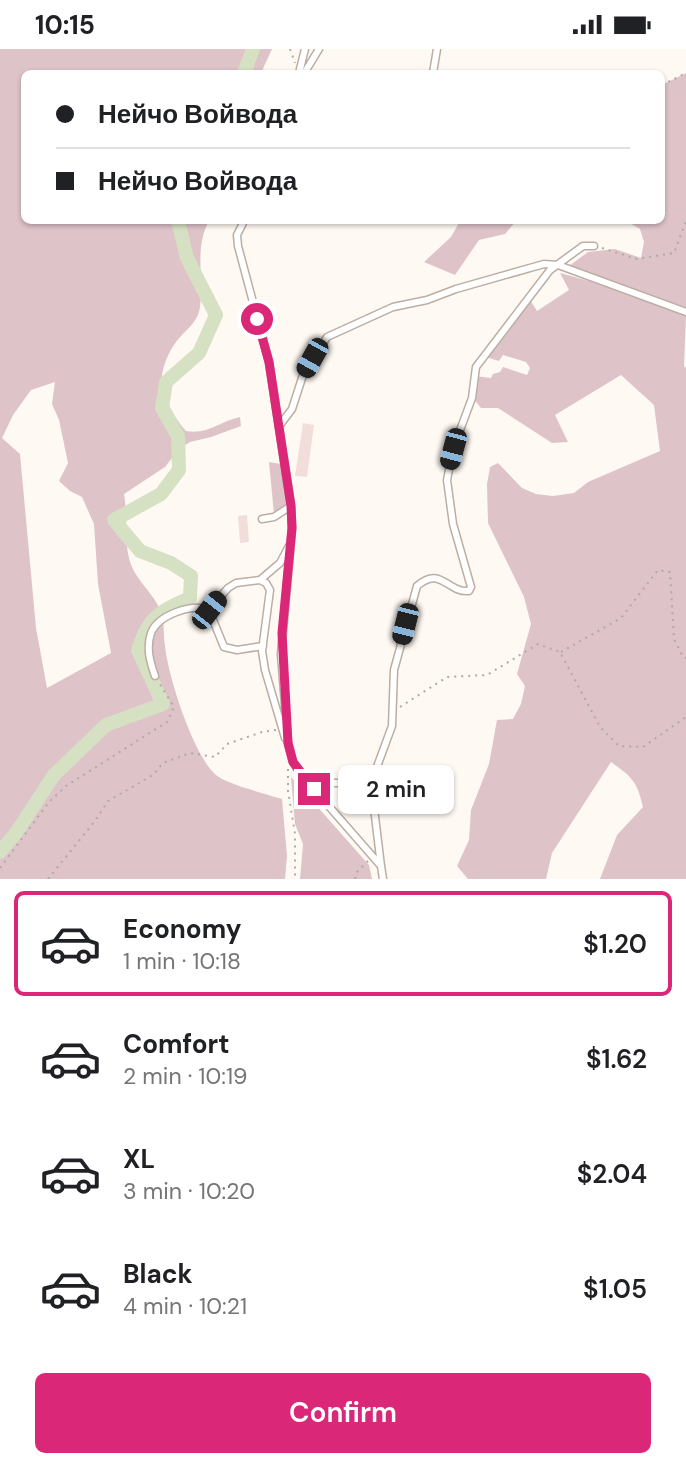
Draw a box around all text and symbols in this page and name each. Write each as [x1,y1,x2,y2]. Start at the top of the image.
text: 10:15 [35,8,95,42]
text: Нейчо Войвода [98,97,297,131]
text: Нейчо Войвода [98,164,297,198]
route start [241,303,273,335]
car [293,335,332,381]
car [438,426,469,472]
car [188,587,231,633]
car [390,601,421,647]
callout: 2 min [338,765,454,813]
route end [298,773,330,805]
text: 2 min [366,774,426,804]
icon: car [39,912,102,975]
text: Economy [123,912,241,946]
text: $1.20 [583,927,647,961]
text: 1 min · 10:18 [123,946,241,976]
icon: car [39,1027,102,1090]
text: Comfort [123,1027,229,1061]
text: $1.62 [586,1042,647,1076]
text: 2 min · 10:19 [123,1061,248,1091]
icon: car [39,1142,102,1205]
text: XL [123,1142,155,1176]
text: $2.04 [577,1157,647,1191]
text: 3 min · 10:20 [123,1176,255,1206]
icon: car [39,1257,102,1320]
text: Black [123,1257,193,1291]
text: $1.05 [583,1272,647,1306]
text: 4 min · 10:21 [123,1291,247,1321]
button: Confirm [35,1373,651,1453]

